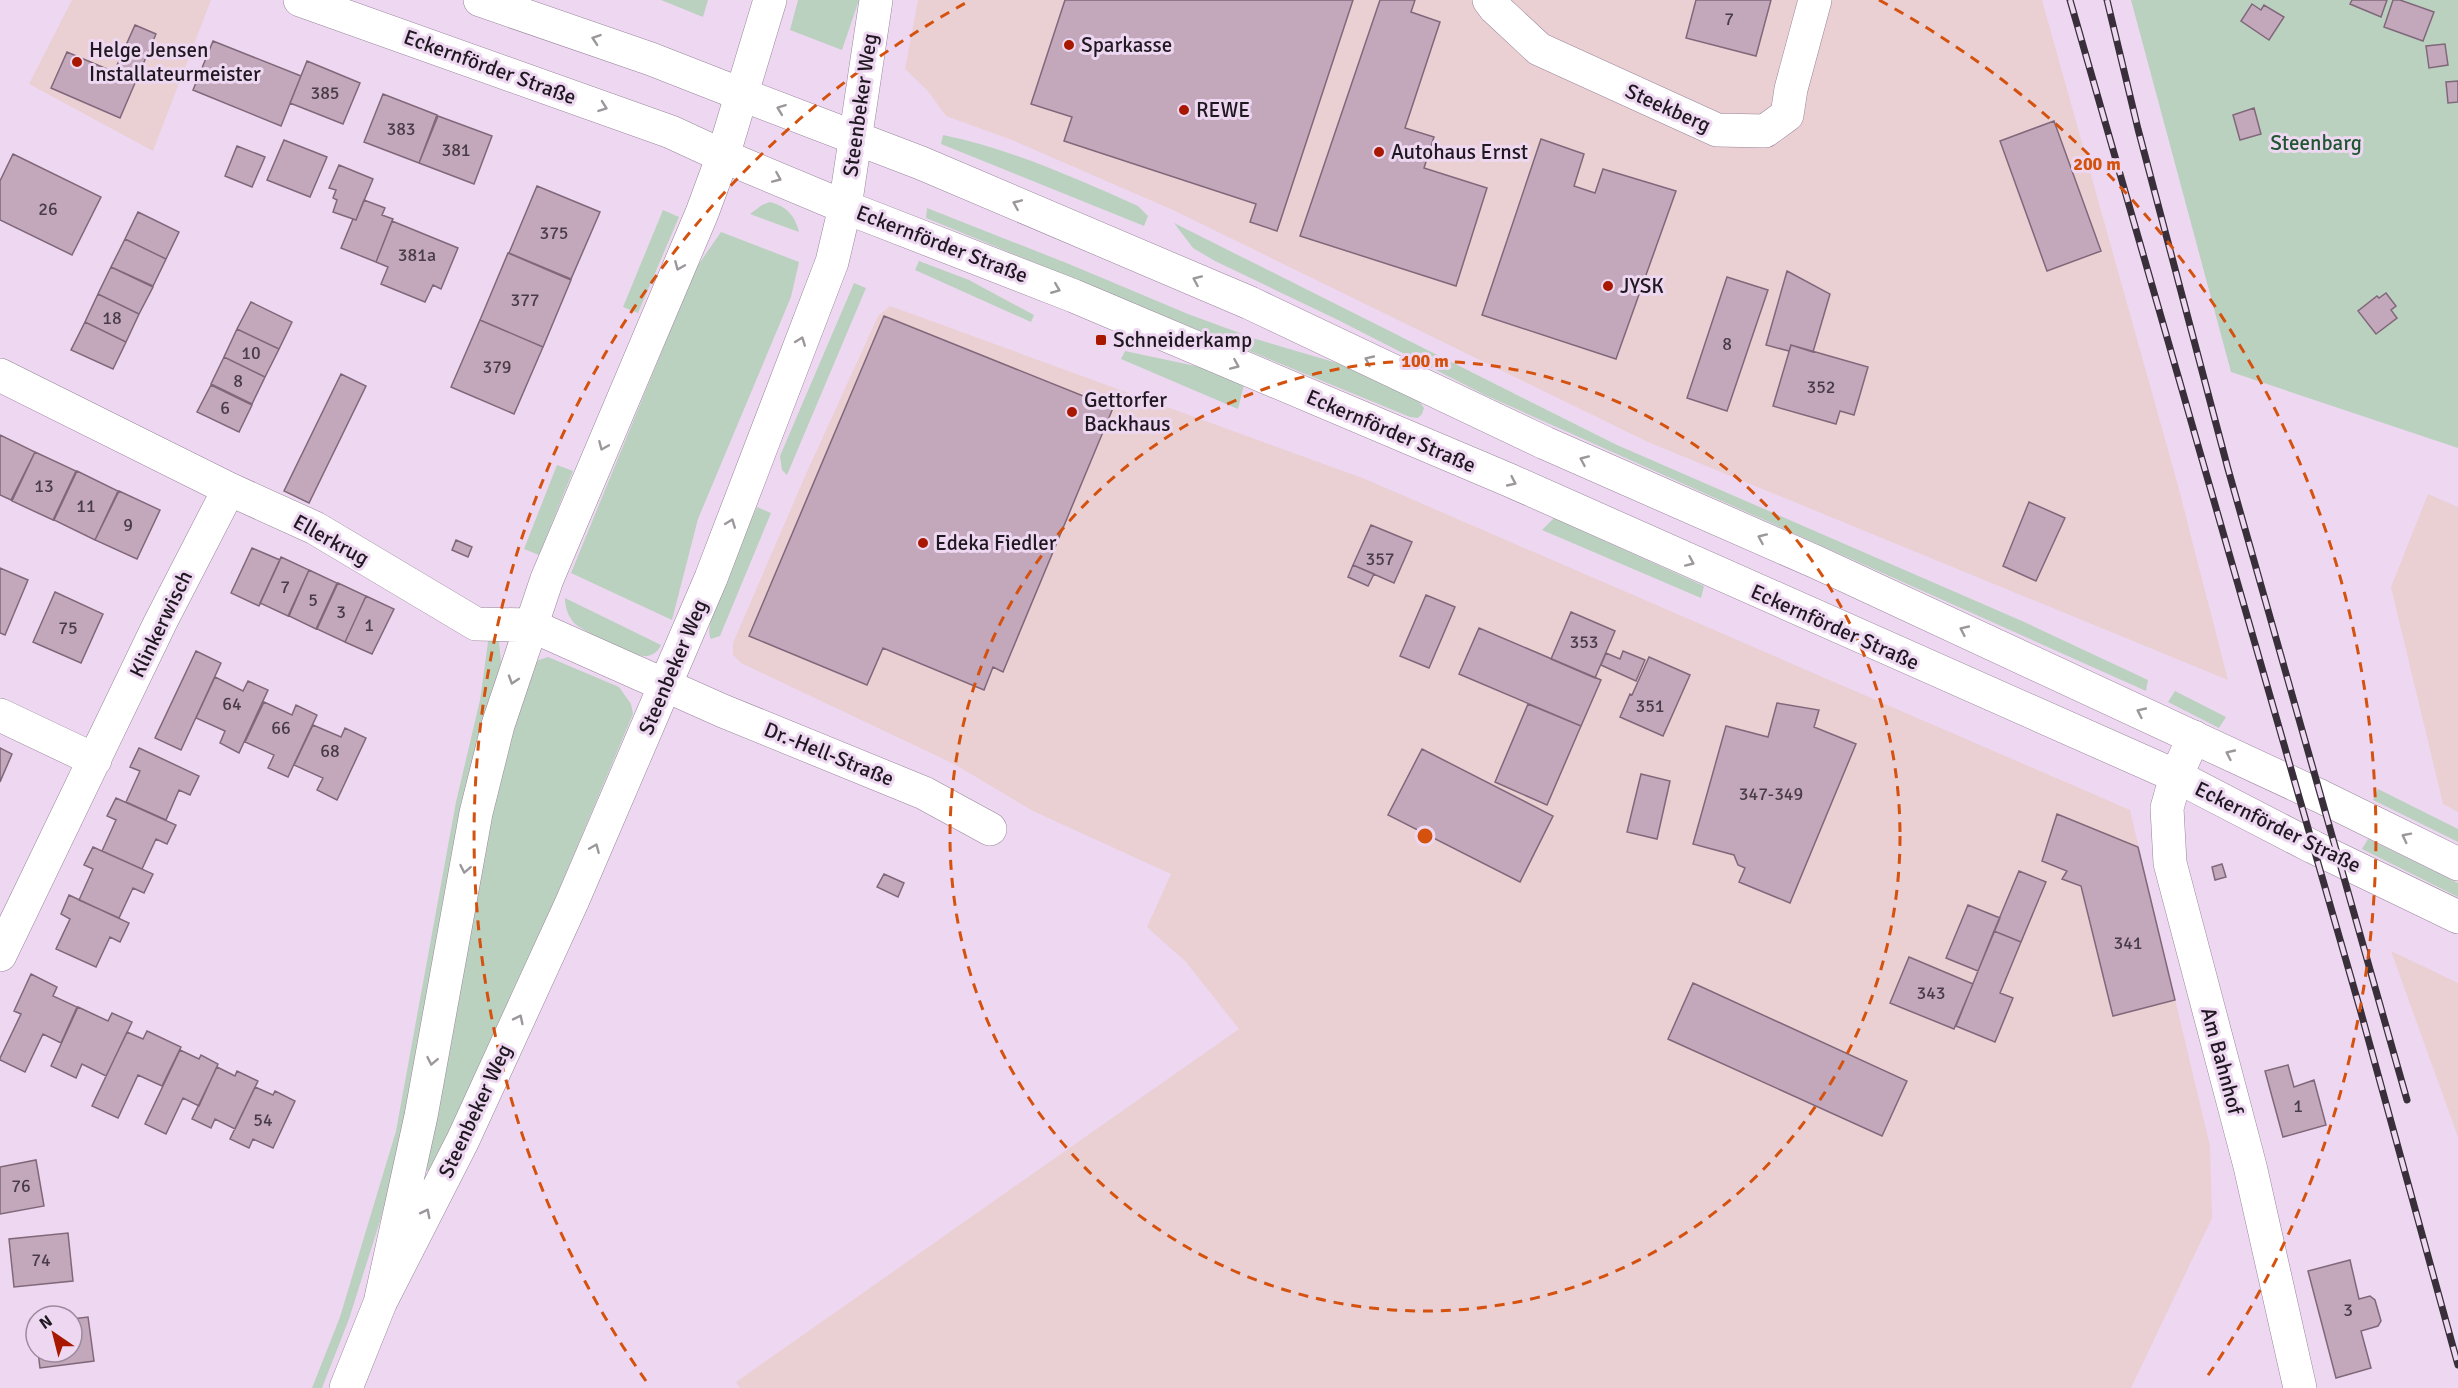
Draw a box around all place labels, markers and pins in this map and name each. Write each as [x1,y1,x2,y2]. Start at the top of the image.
place label: Sparkasse [1081,32,1172,58]
place label: Helge Jensen Installateurmeister [89,37,261,87]
marker: Sparkasse [1062,38,1076,52]
marker: Helge Jensen Installateurmeister [70,55,84,69]
place label: REWE [1196,97,1250,123]
marker: REWE [1177,103,1191,117]
place label: Autohaus Ernst [1391,139,1528,165]
marker: Autohaus Ernst [1372,145,1386,159]
place label: JYSK [1620,273,1664,299]
marker: JYSK [1601,279,1615,293]
place label: Schneiderkamp [1113,327,1252,353]
marker: Schneiderkamp [1094,333,1108,347]
place label: Gettorfer Backhaus [1084,387,1170,437]
marker: Gettorfer Backhaus [1065,405,1079,419]
place label: Edeka Fiedler [935,530,1057,556]
marker: Edeka Fiedler [916,536,930,550]
centre of rings [1415,826,1435,846]

